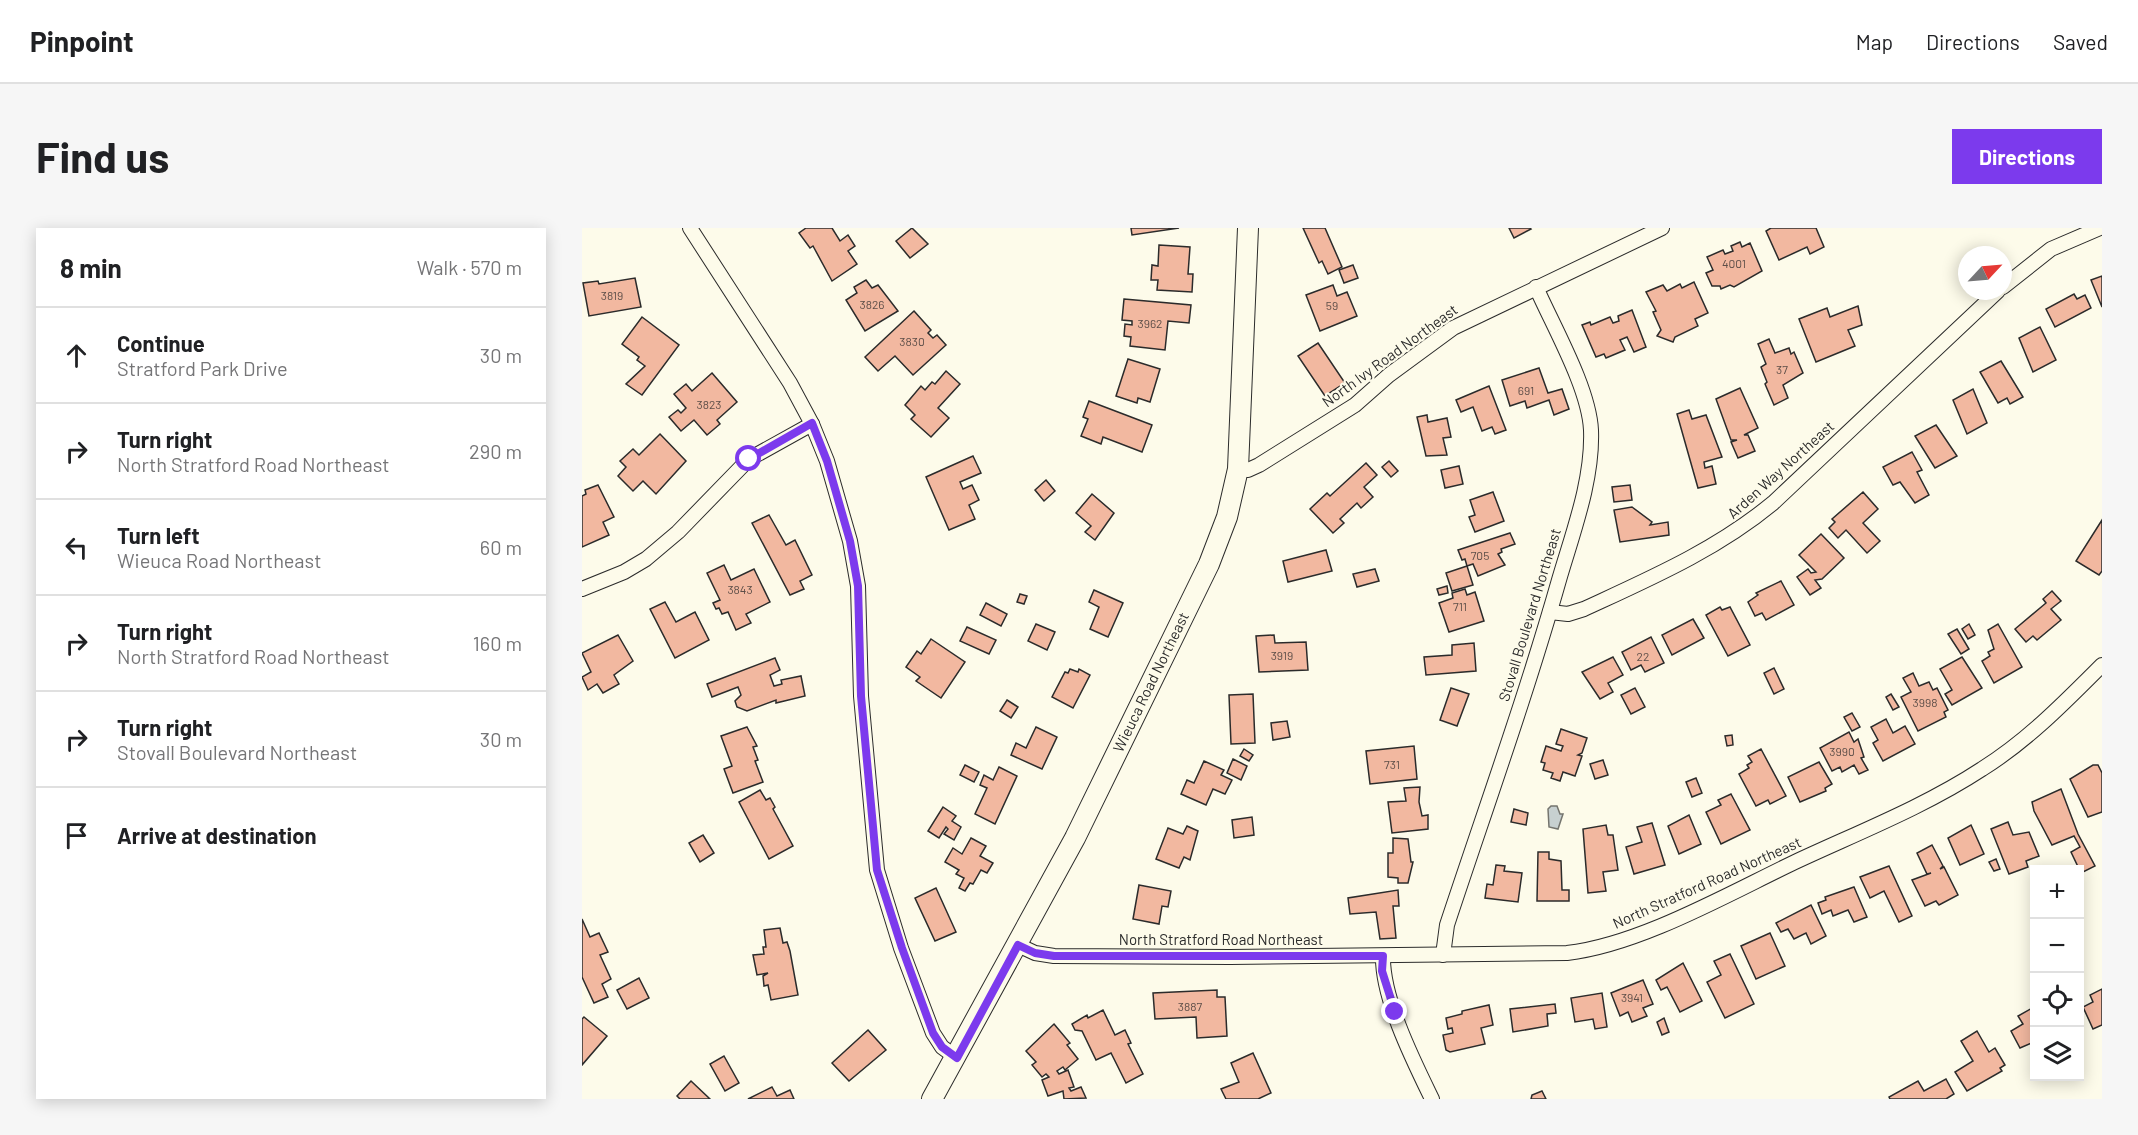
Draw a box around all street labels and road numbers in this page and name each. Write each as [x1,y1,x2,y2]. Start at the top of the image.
street label: North Ivy Road Northeast [1318,300,1461,410]
street label: Arden Way Northeast [1723,417,1837,522]
street label: Stovall Boulevard Northeast [1494,526,1564,703]
street label: Wieuca Road Northeast [1108,609,1192,755]
street label: North Stratford Road Northeast [1610,832,1804,932]
street label: North Stratford Road Northeast [1119,930,1323,948]

